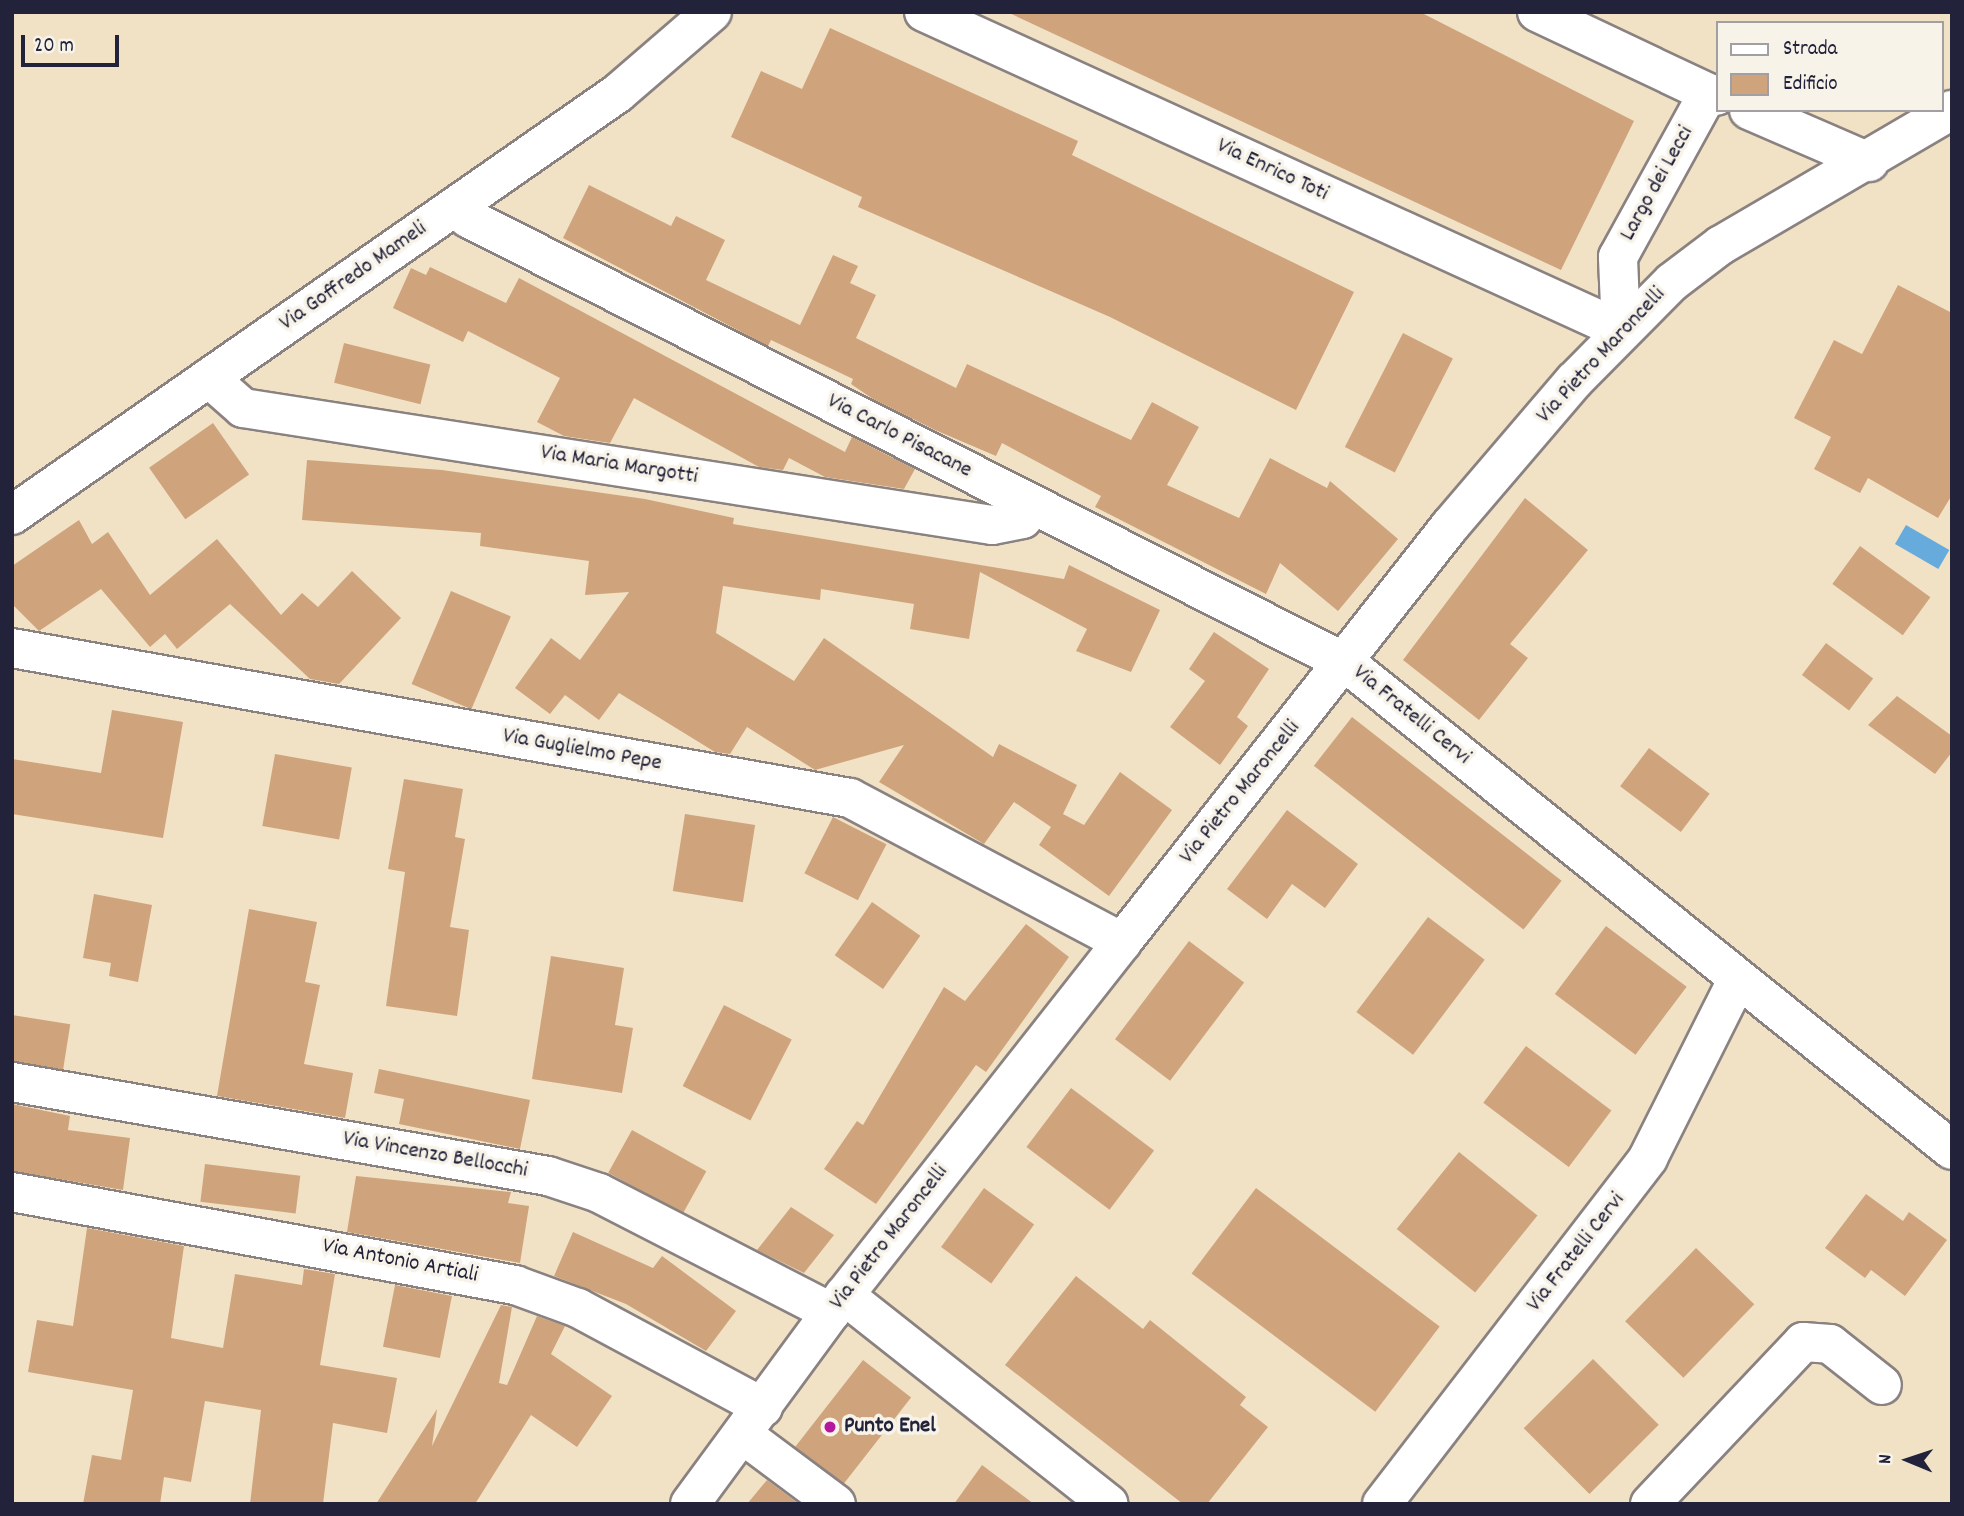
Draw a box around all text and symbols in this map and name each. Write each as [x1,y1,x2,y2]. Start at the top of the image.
scale bar [24,21,122,65]
legend [1716,21,1943,112]
text: 20 m [34,32,74,62]
text: Strada [1783,35,1837,65]
text: Edificio [1783,70,1838,100]
street label: Largo dei Lecci [1615,122,1701,246]
street label: Via Enrico Toti [1212,133,1332,209]
street label: Via Goffredo Mameli [275,216,433,338]
street label: Via Pietro Maroncelli [1532,282,1672,430]
street label: Via Carlo Pisacane [822,389,976,485]
street label: Via Maria Margotti [538,440,700,492]
street label: Via Fratelli Cervi [1346,660,1476,772]
street label: Via Pietro Maroncelli [1175,716,1307,870]
street label: Via Guglielmo Pepe [500,723,664,779]
street label: Via Vincenzo Bellocchi [341,1126,529,1186]
street label: Via Pietro Maroncelli [825,1160,955,1316]
street label: Via Fratelli Cervi [1522,1188,1632,1318]
street label: Via Antonio Artiali [320,1233,480,1291]
place label: Punto Enel [844,1413,936,1441]
marker: Punto Enel [822,1419,838,1435]
north arrow [1873,1425,1943,1495]
text: N [1873,1454,1900,1464]

